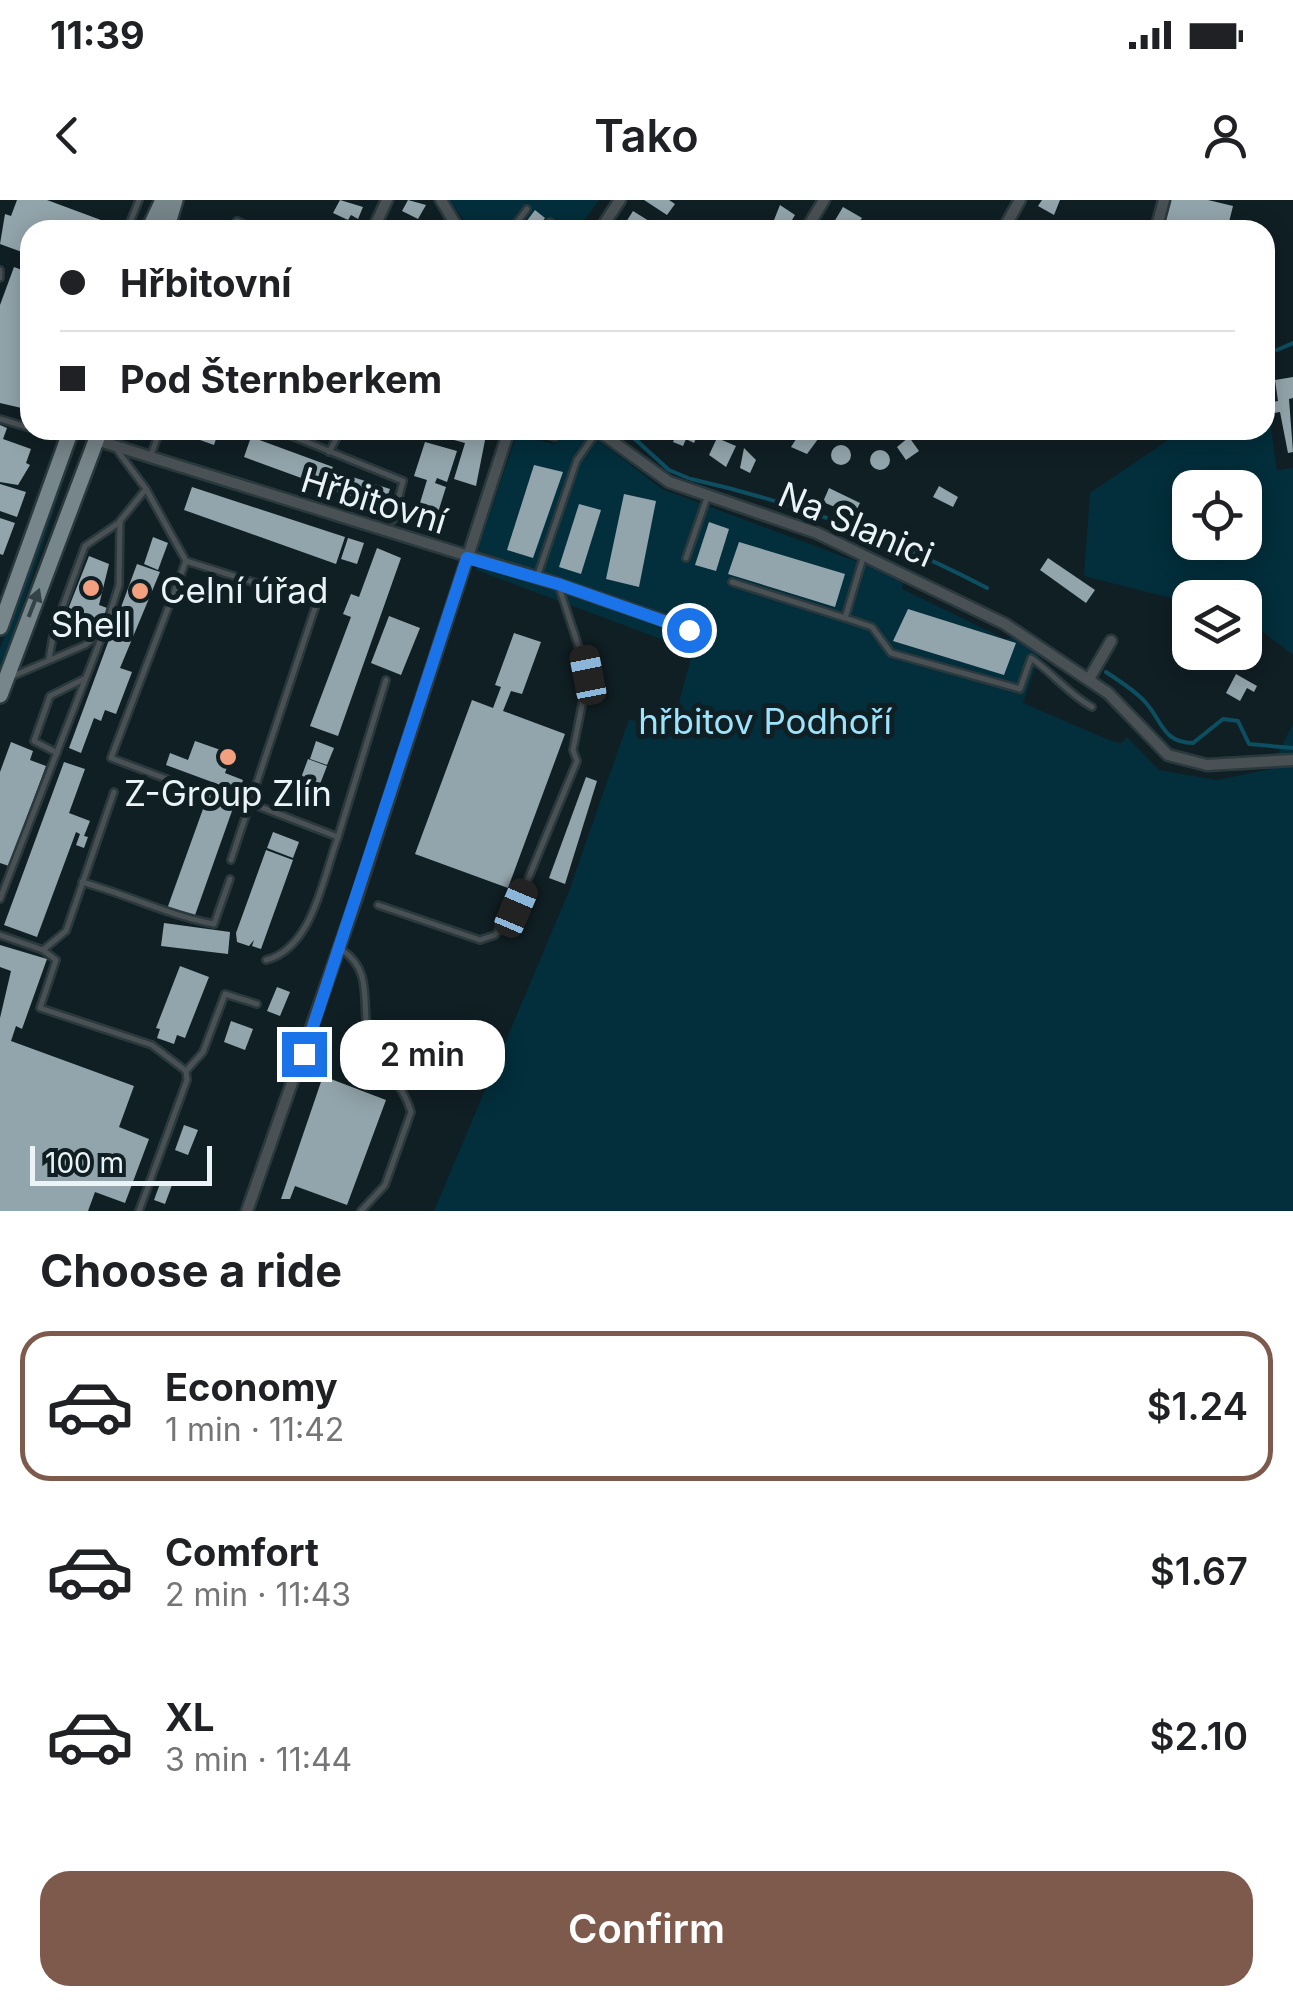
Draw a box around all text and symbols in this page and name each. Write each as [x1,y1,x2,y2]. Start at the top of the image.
text: 11:39 [50,12,145,58]
icon: back [40,108,95,163]
text: Tako [594,108,699,163]
icon: person [1198,108,1253,163]
text: Hřbitovní [120,260,292,306]
text: Pod Šternberkem [120,356,442,402]
street label: Hřbitovní [296,458,453,542]
map controls [1172,470,1262,670]
button: locate [1172,470,1262,560]
street label: Na Slanici [773,473,940,575]
place label: Celní úřad [160,569,328,611]
marker: Shell [80,577,102,599]
marker: Celní úřad [129,580,151,602]
button: layers [1172,580,1262,670]
one-way arrow [27,588,42,618]
place label: Shell [51,603,131,645]
route start [667,608,712,653]
car [568,643,608,707]
park label: hřbitov Podhoří [638,700,892,742]
marker: Z-Group Zlín [217,746,239,768]
place label: Z-Group Zlín [124,772,332,814]
car [490,875,542,941]
callout: 2 min [339,1019,504,1089]
route end [282,1032,327,1077]
text: 2 min [380,1035,465,1074]
scale bar [30,1141,212,1186]
text: 100 m [45,1146,124,1180]
text: Choose a ride [40,1243,342,1298]
icon: car [45,1361,135,1451]
text: Economy [165,1364,338,1410]
text: $1.24 [1147,1383,1248,1429]
text: 1 min · 11:42 [165,1410,344,1449]
icon: car [45,1526,135,1616]
text: Comfort [165,1529,319,1575]
text: $1.67 [1150,1548,1248,1594]
text: 2 min · 11:43 [165,1575,351,1614]
icon: car [45,1691,135,1781]
text: XL [165,1694,215,1740]
text: $2.10 [1150,1713,1248,1759]
text: 3 min · 11:44 [165,1740,352,1779]
button: Confirm [40,1871,1253,1986]

